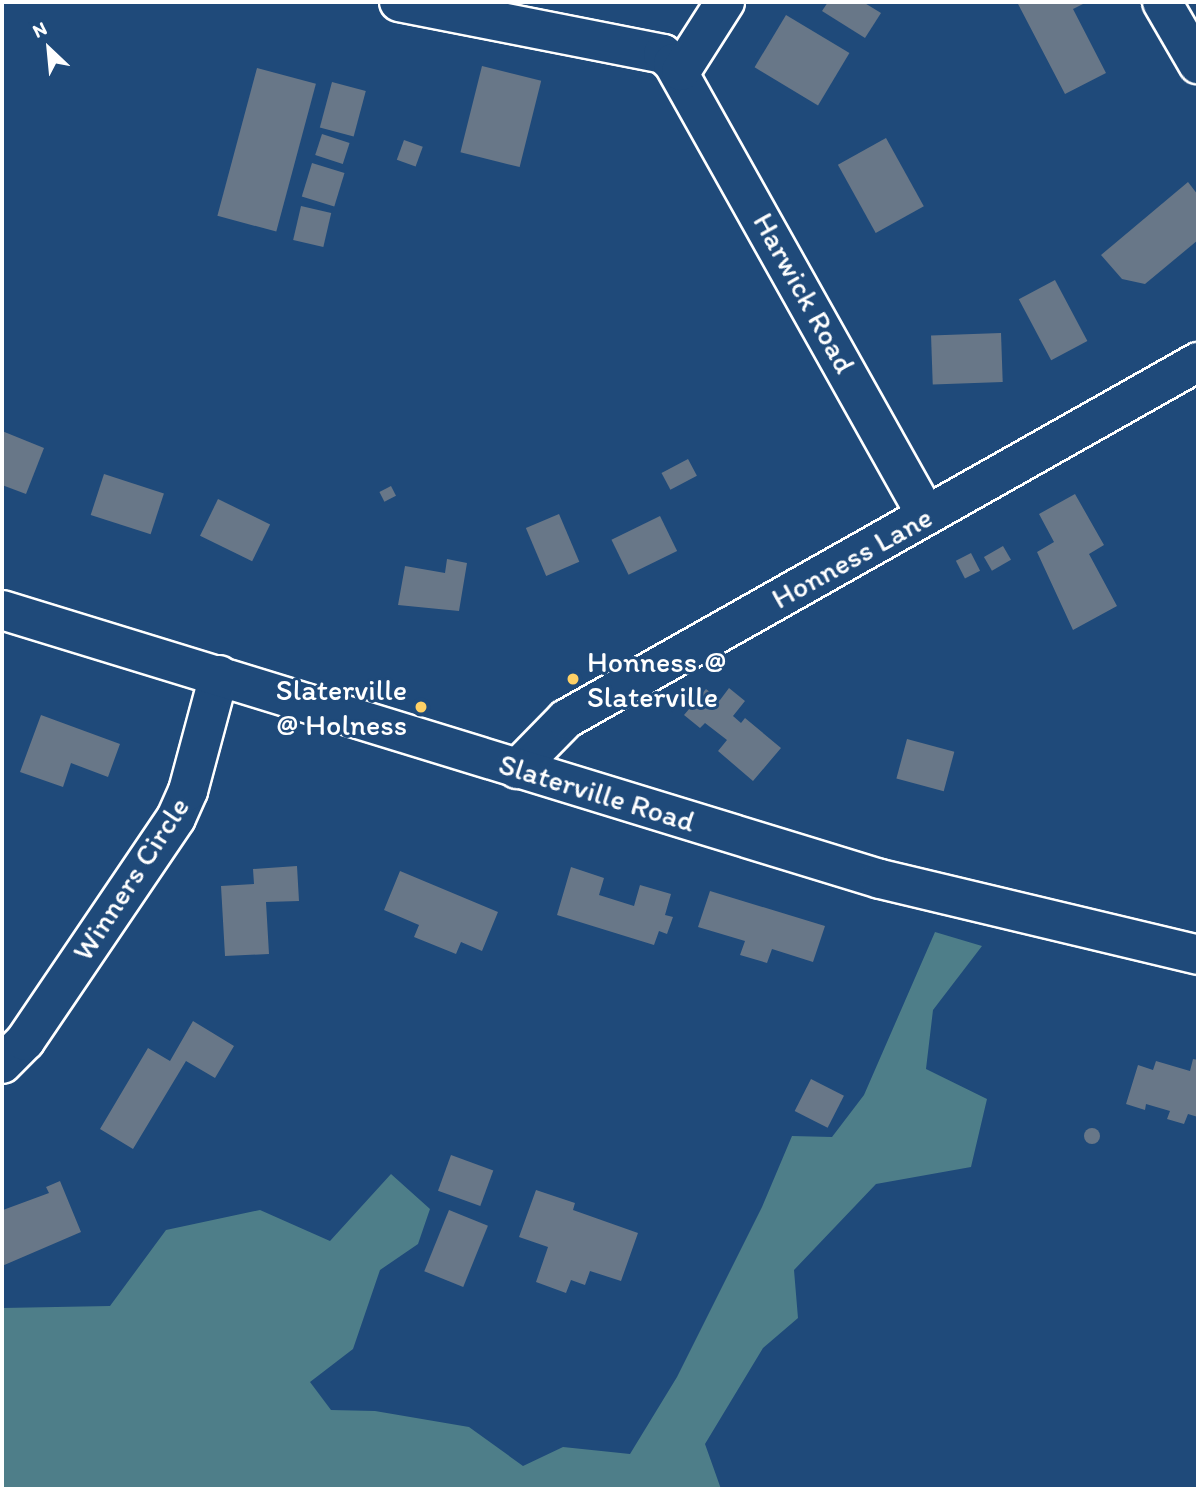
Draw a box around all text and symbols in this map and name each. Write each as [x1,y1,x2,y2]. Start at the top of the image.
north arrow [14,14,84,84]
text: N [29,17,50,43]
street label: Harwick Road [745,207,863,379]
street label: Honness Lane [765,499,939,617]
place label: Honness @ Slaterville [587,644,726,714]
marker: Honness @ Slaterville [565,671,581,687]
place label: Slaterville @ Holness [276,672,407,742]
marker: Slaterville @ Holness [413,699,429,715]
street label: Slaterville Road [495,746,699,840]
street label: Winners Circle [65,790,197,968]

